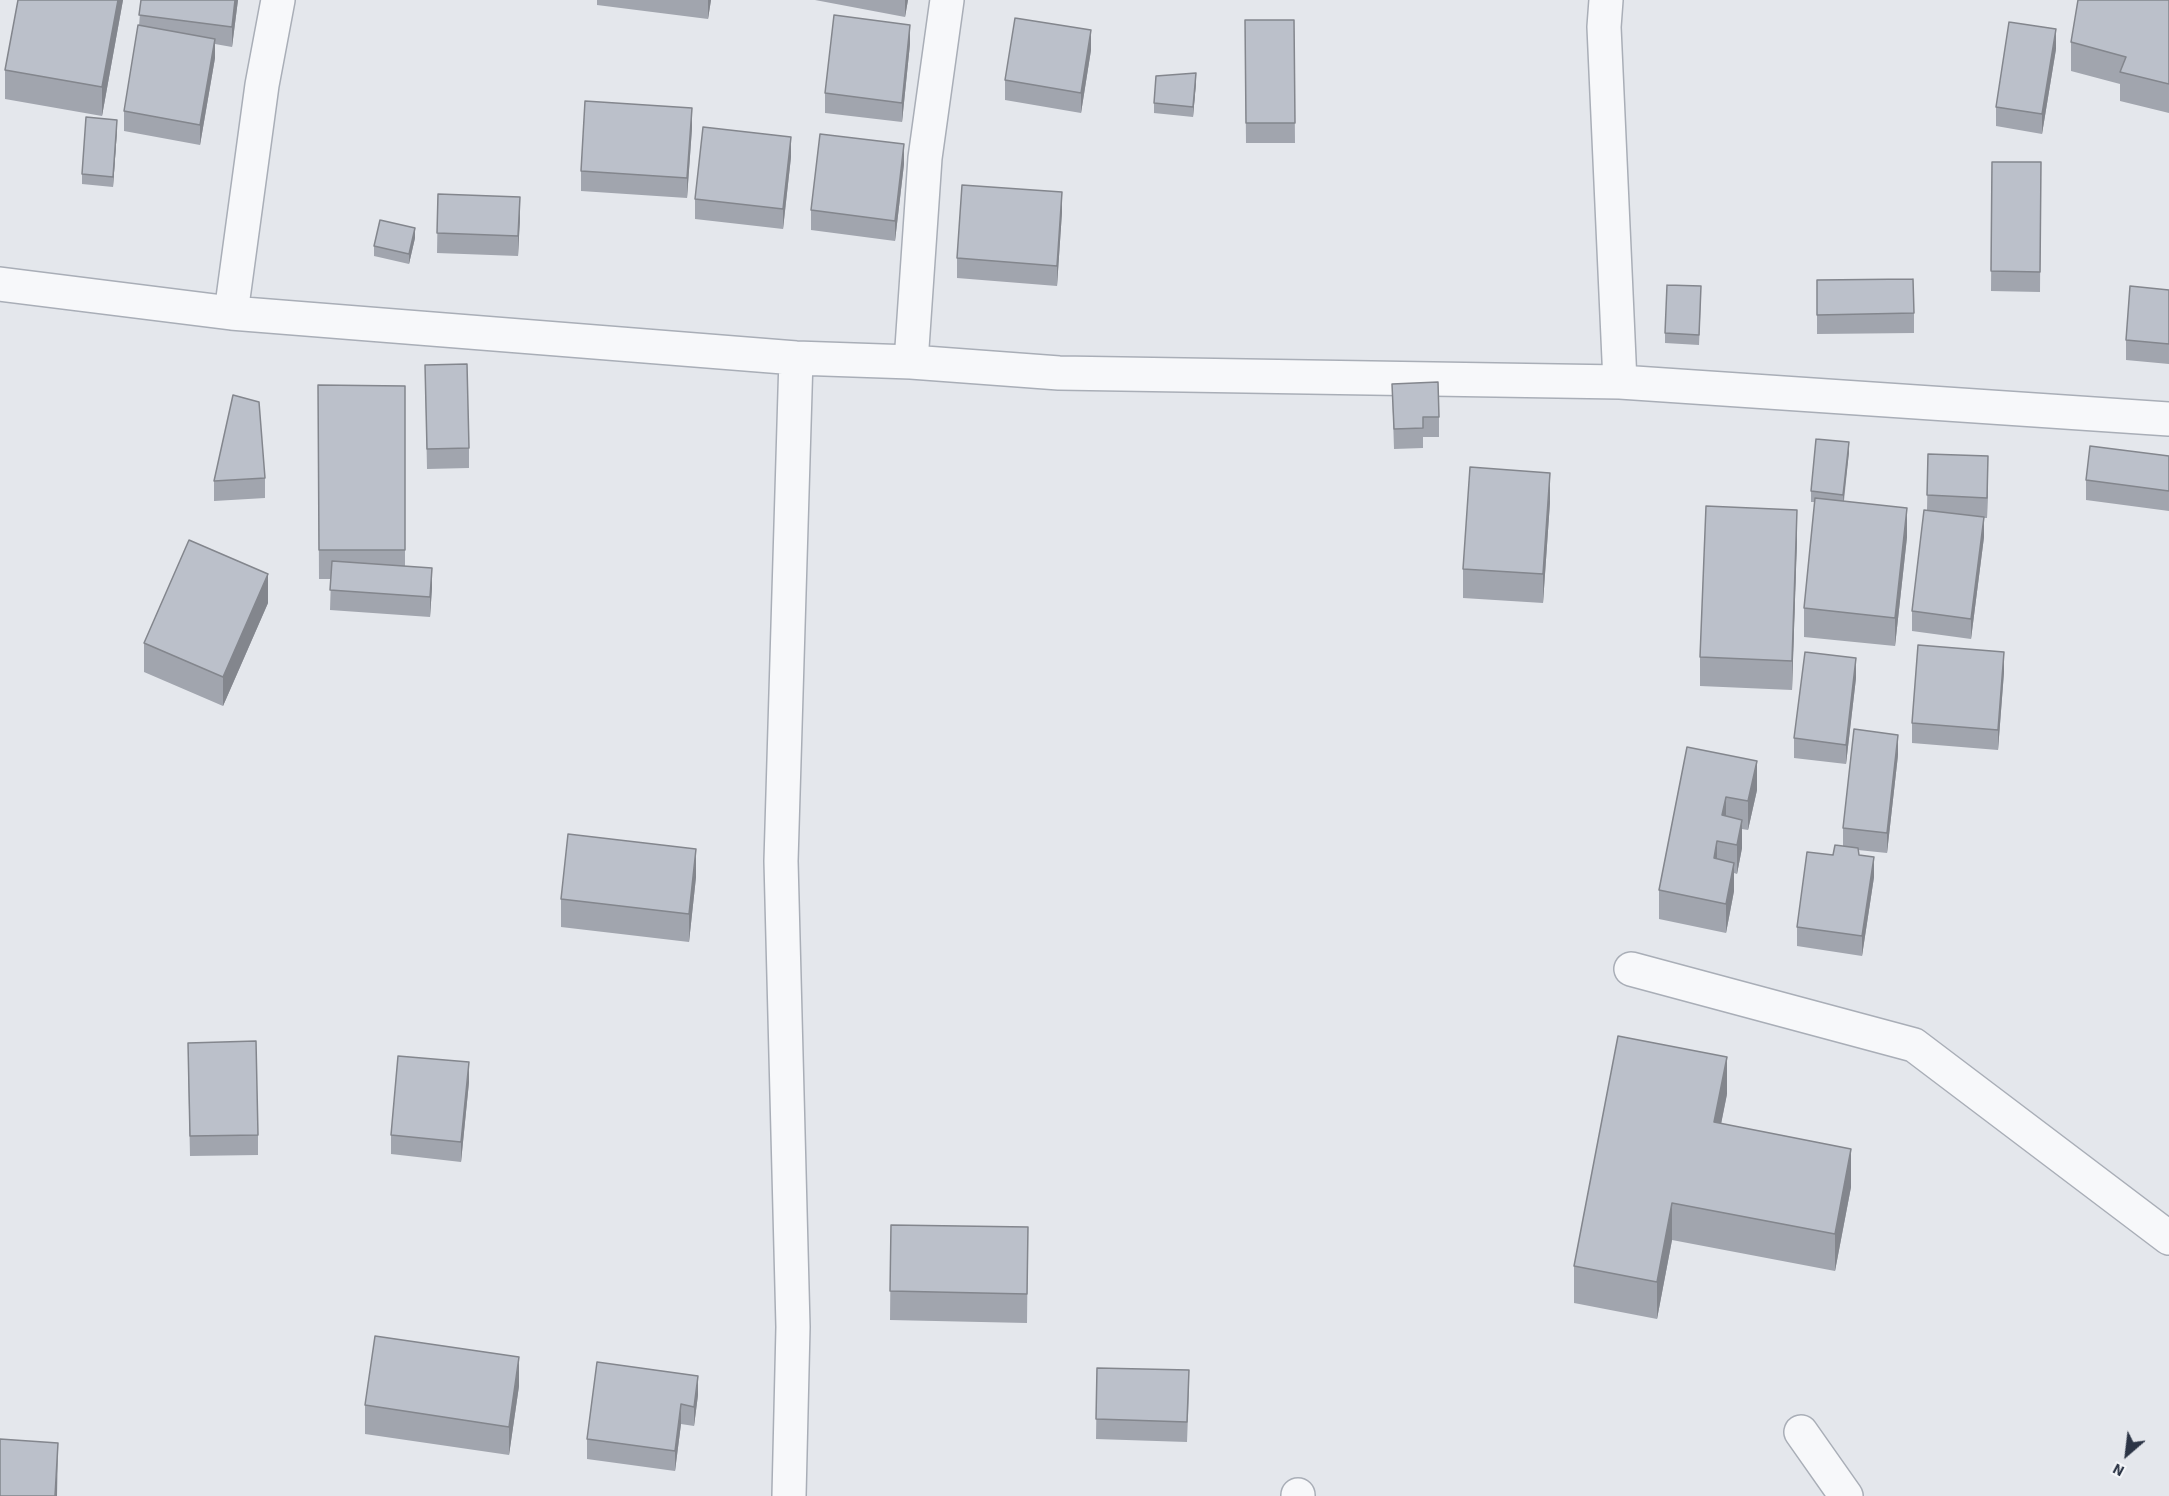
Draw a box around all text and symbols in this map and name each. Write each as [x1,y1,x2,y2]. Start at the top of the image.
north arrow [2097,1424,2157,1484]
text: N [2109,1458,2128,1482]

